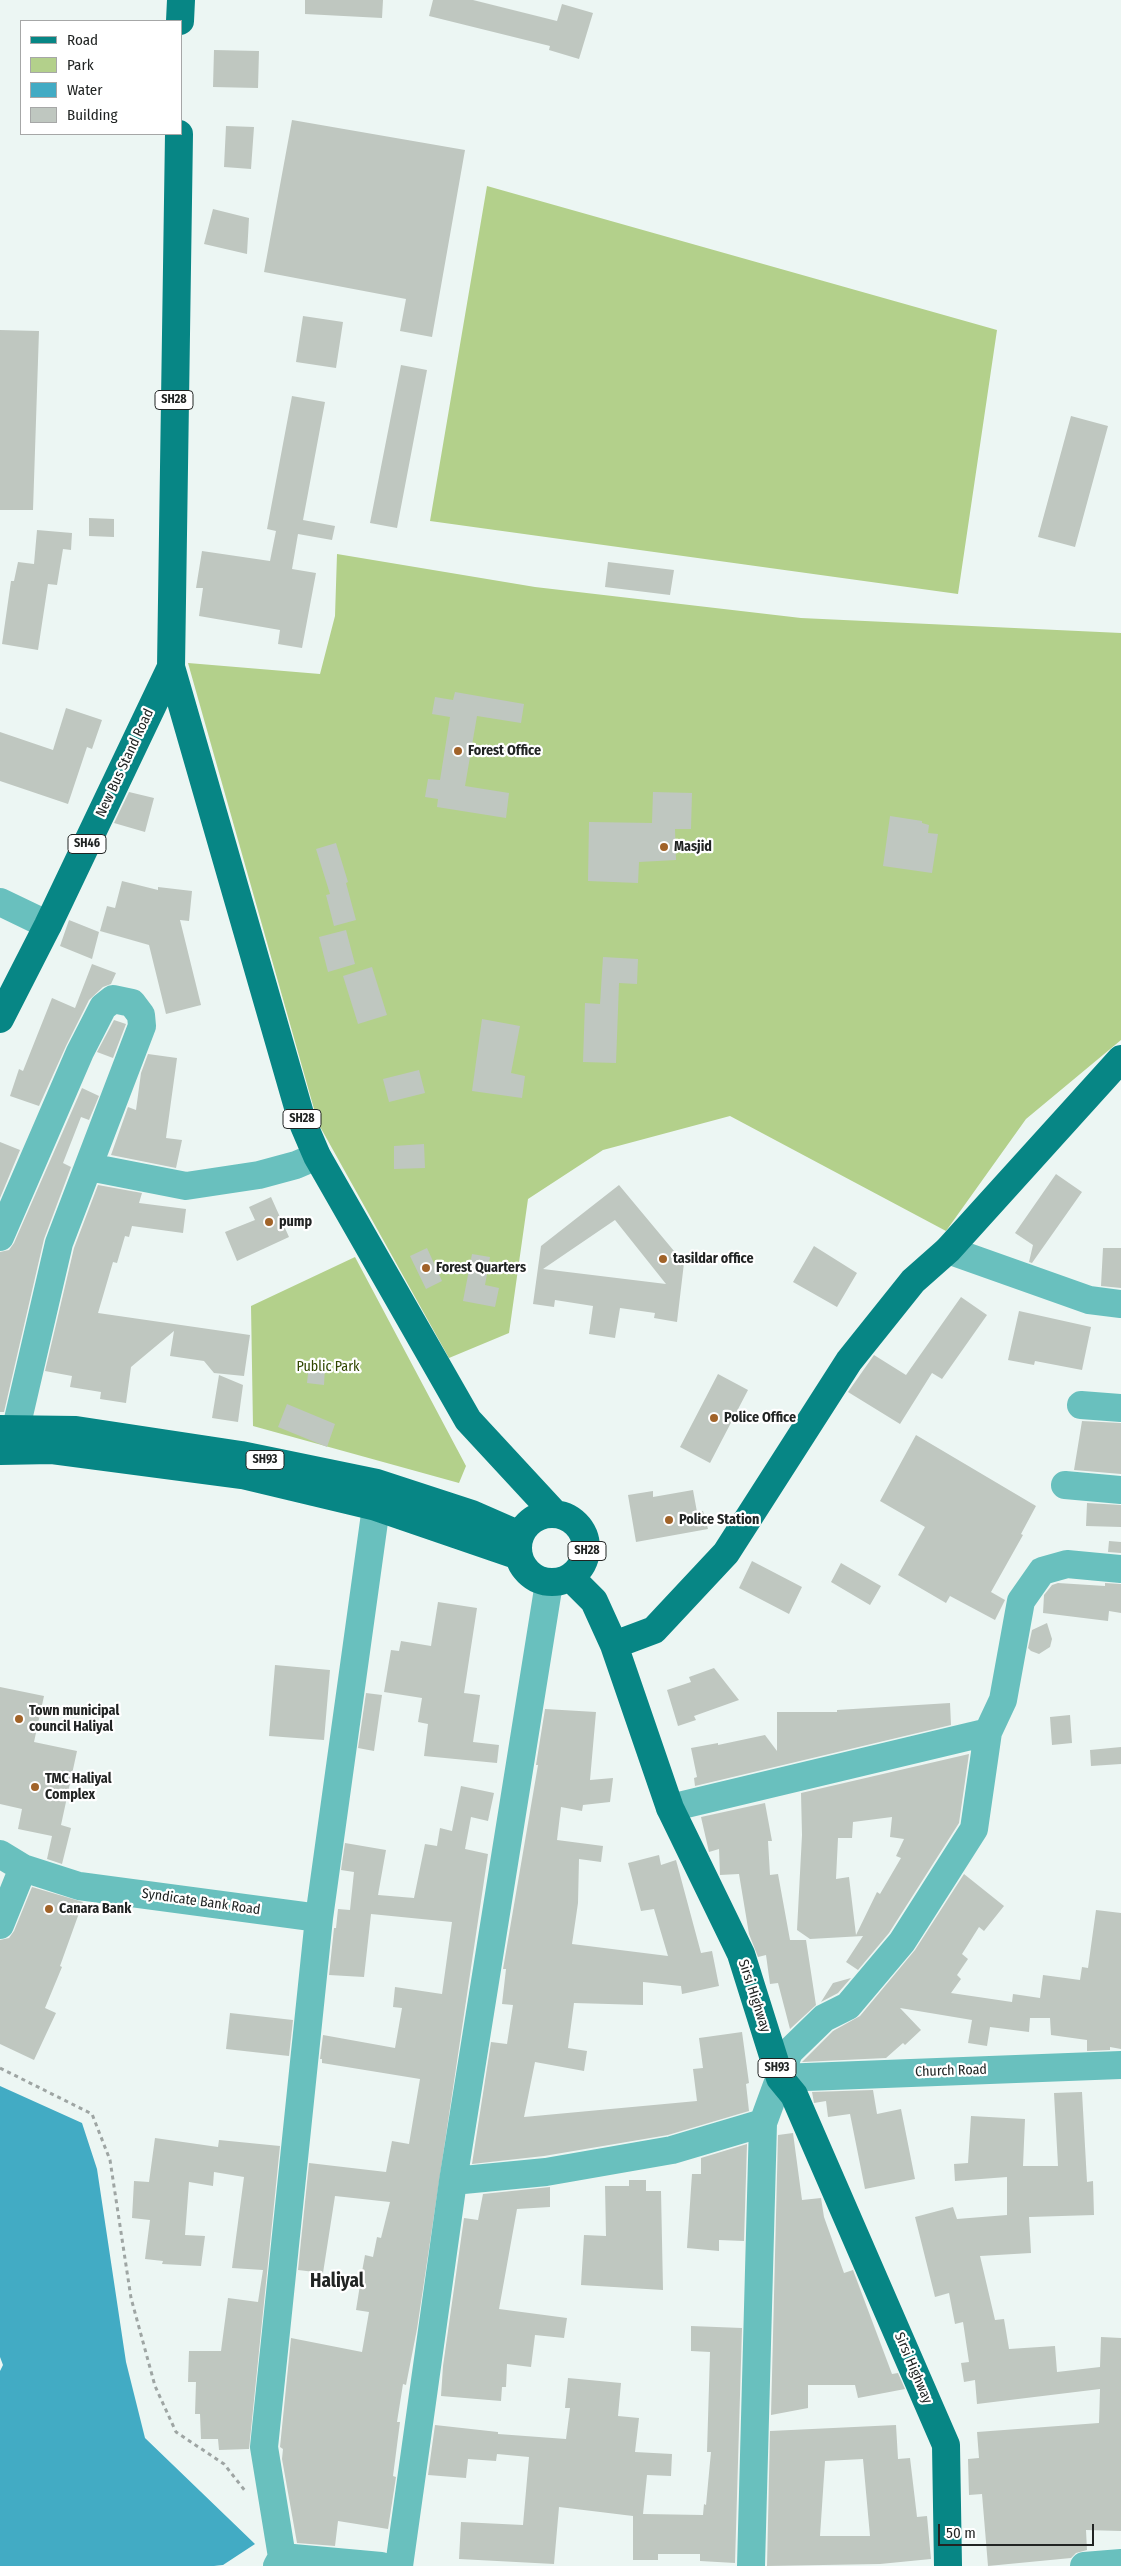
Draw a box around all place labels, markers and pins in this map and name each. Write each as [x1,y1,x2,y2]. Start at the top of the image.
place label: Forest Office [468,743,541,759]
marker: Forest Office [452,745,464,757]
place label: Masjid [674,839,712,855]
marker: Masjid [658,841,670,853]
place label: pump [279,1214,312,1230]
marker: pump [263,1216,275,1228]
place label: tasildar office [673,1251,753,1267]
marker: tasildar office [657,1253,669,1265]
place label: Forest Quarters [436,1260,526,1276]
marker: Forest Quarters [420,1262,432,1274]
place label: Police Office [724,1410,796,1426]
marker: Police Office [708,1412,720,1424]
place label: Police Station [679,1512,759,1528]
marker: Police Station [663,1514,675,1526]
place label: Town municipal council Haliyal [29,1703,119,1735]
marker: Town municipal council Haliyal [13,1713,25,1725]
place label: TMC Haliyal Complex [45,1771,111,1804]
marker: TMC Haliyal Complex [29,1781,41,1793]
place label: Canara Bank [59,1901,131,1917]
marker: Canara Bank [43,1903,55,1915]

